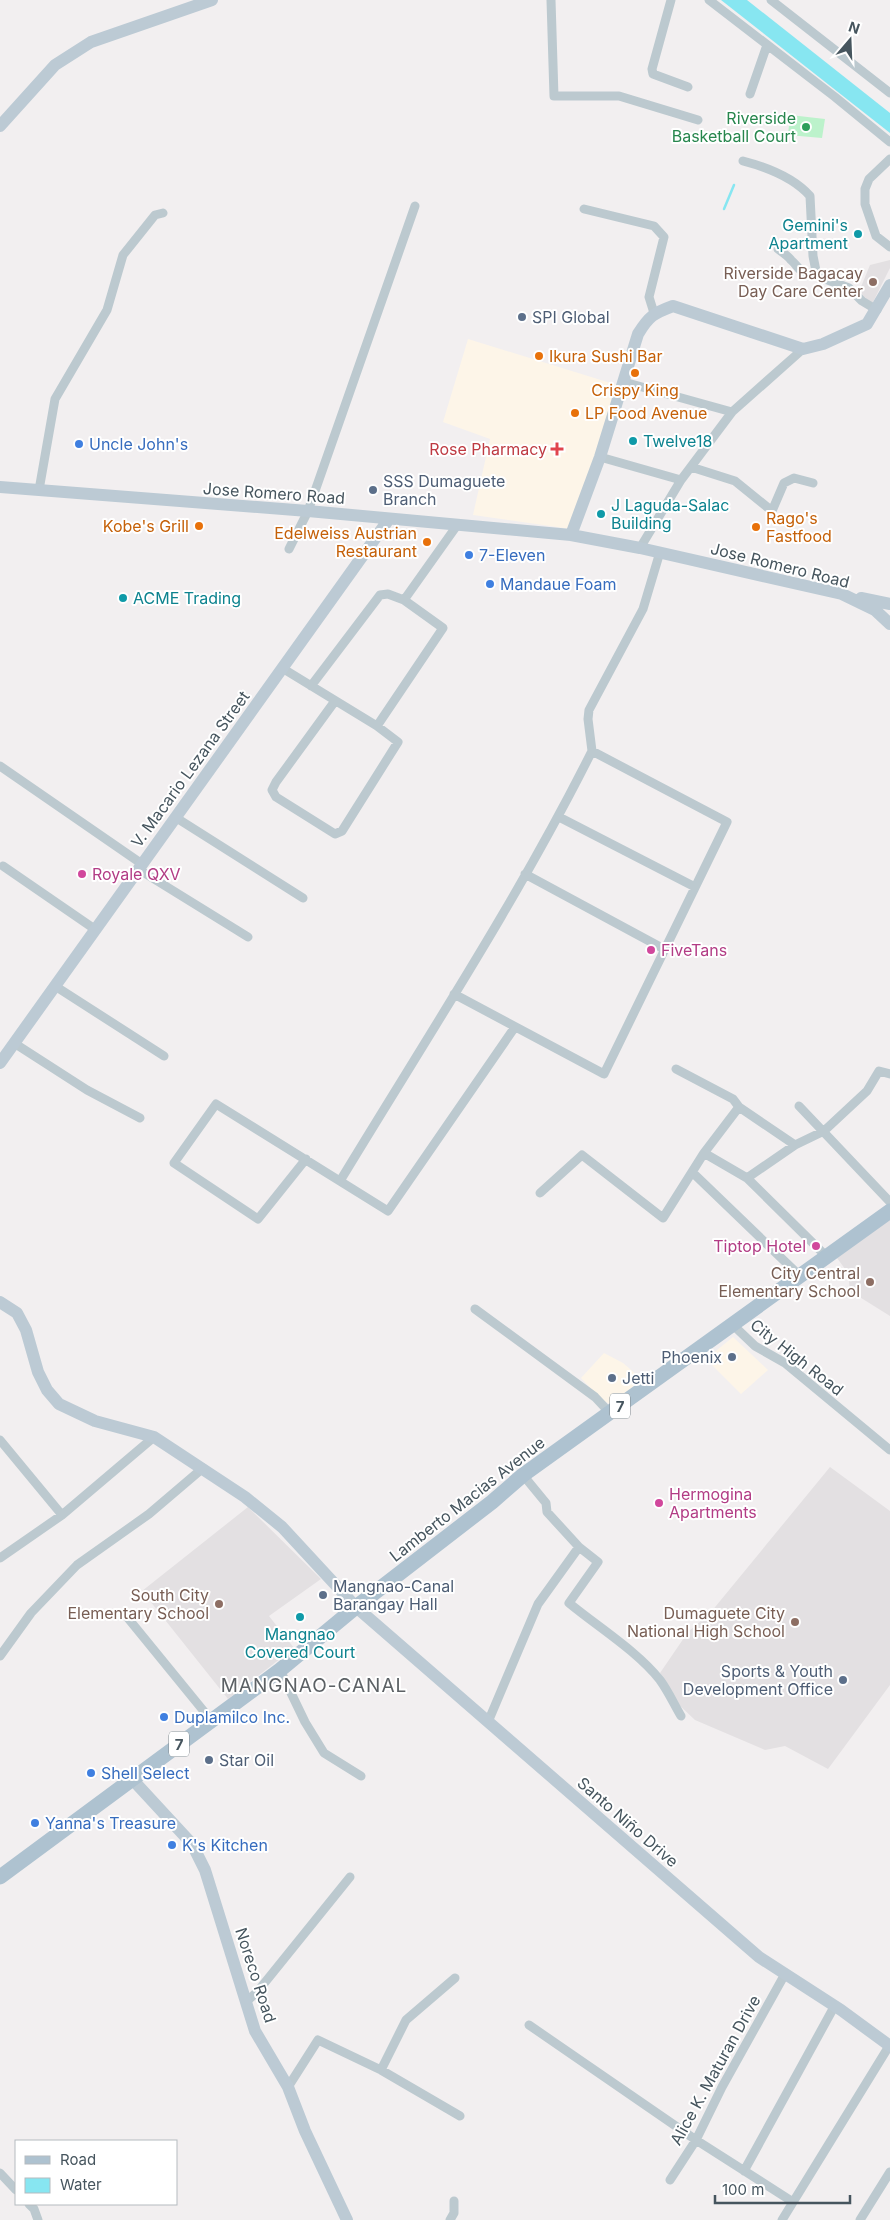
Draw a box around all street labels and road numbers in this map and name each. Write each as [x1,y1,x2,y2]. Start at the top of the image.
street label: Jose Romero Road [202,478,346,508]
street label: Jose Romero Road [708,538,852,592]
street label: V. Macario Lezana Street [126,687,254,851]
street label: City High Road [746,1314,848,1400]
road number: 7 [610,1394,630,1418]
street label: Lamberto Macias Avenue [386,1432,548,1566]
road number: 7 [169,1732,189,1756]
street label: Santo Niño Drive [573,1773,683,1871]
street label: Noreco Road [231,1925,281,2025]
street label: Alice K. Maturan Drive [665,1991,765,2149]

